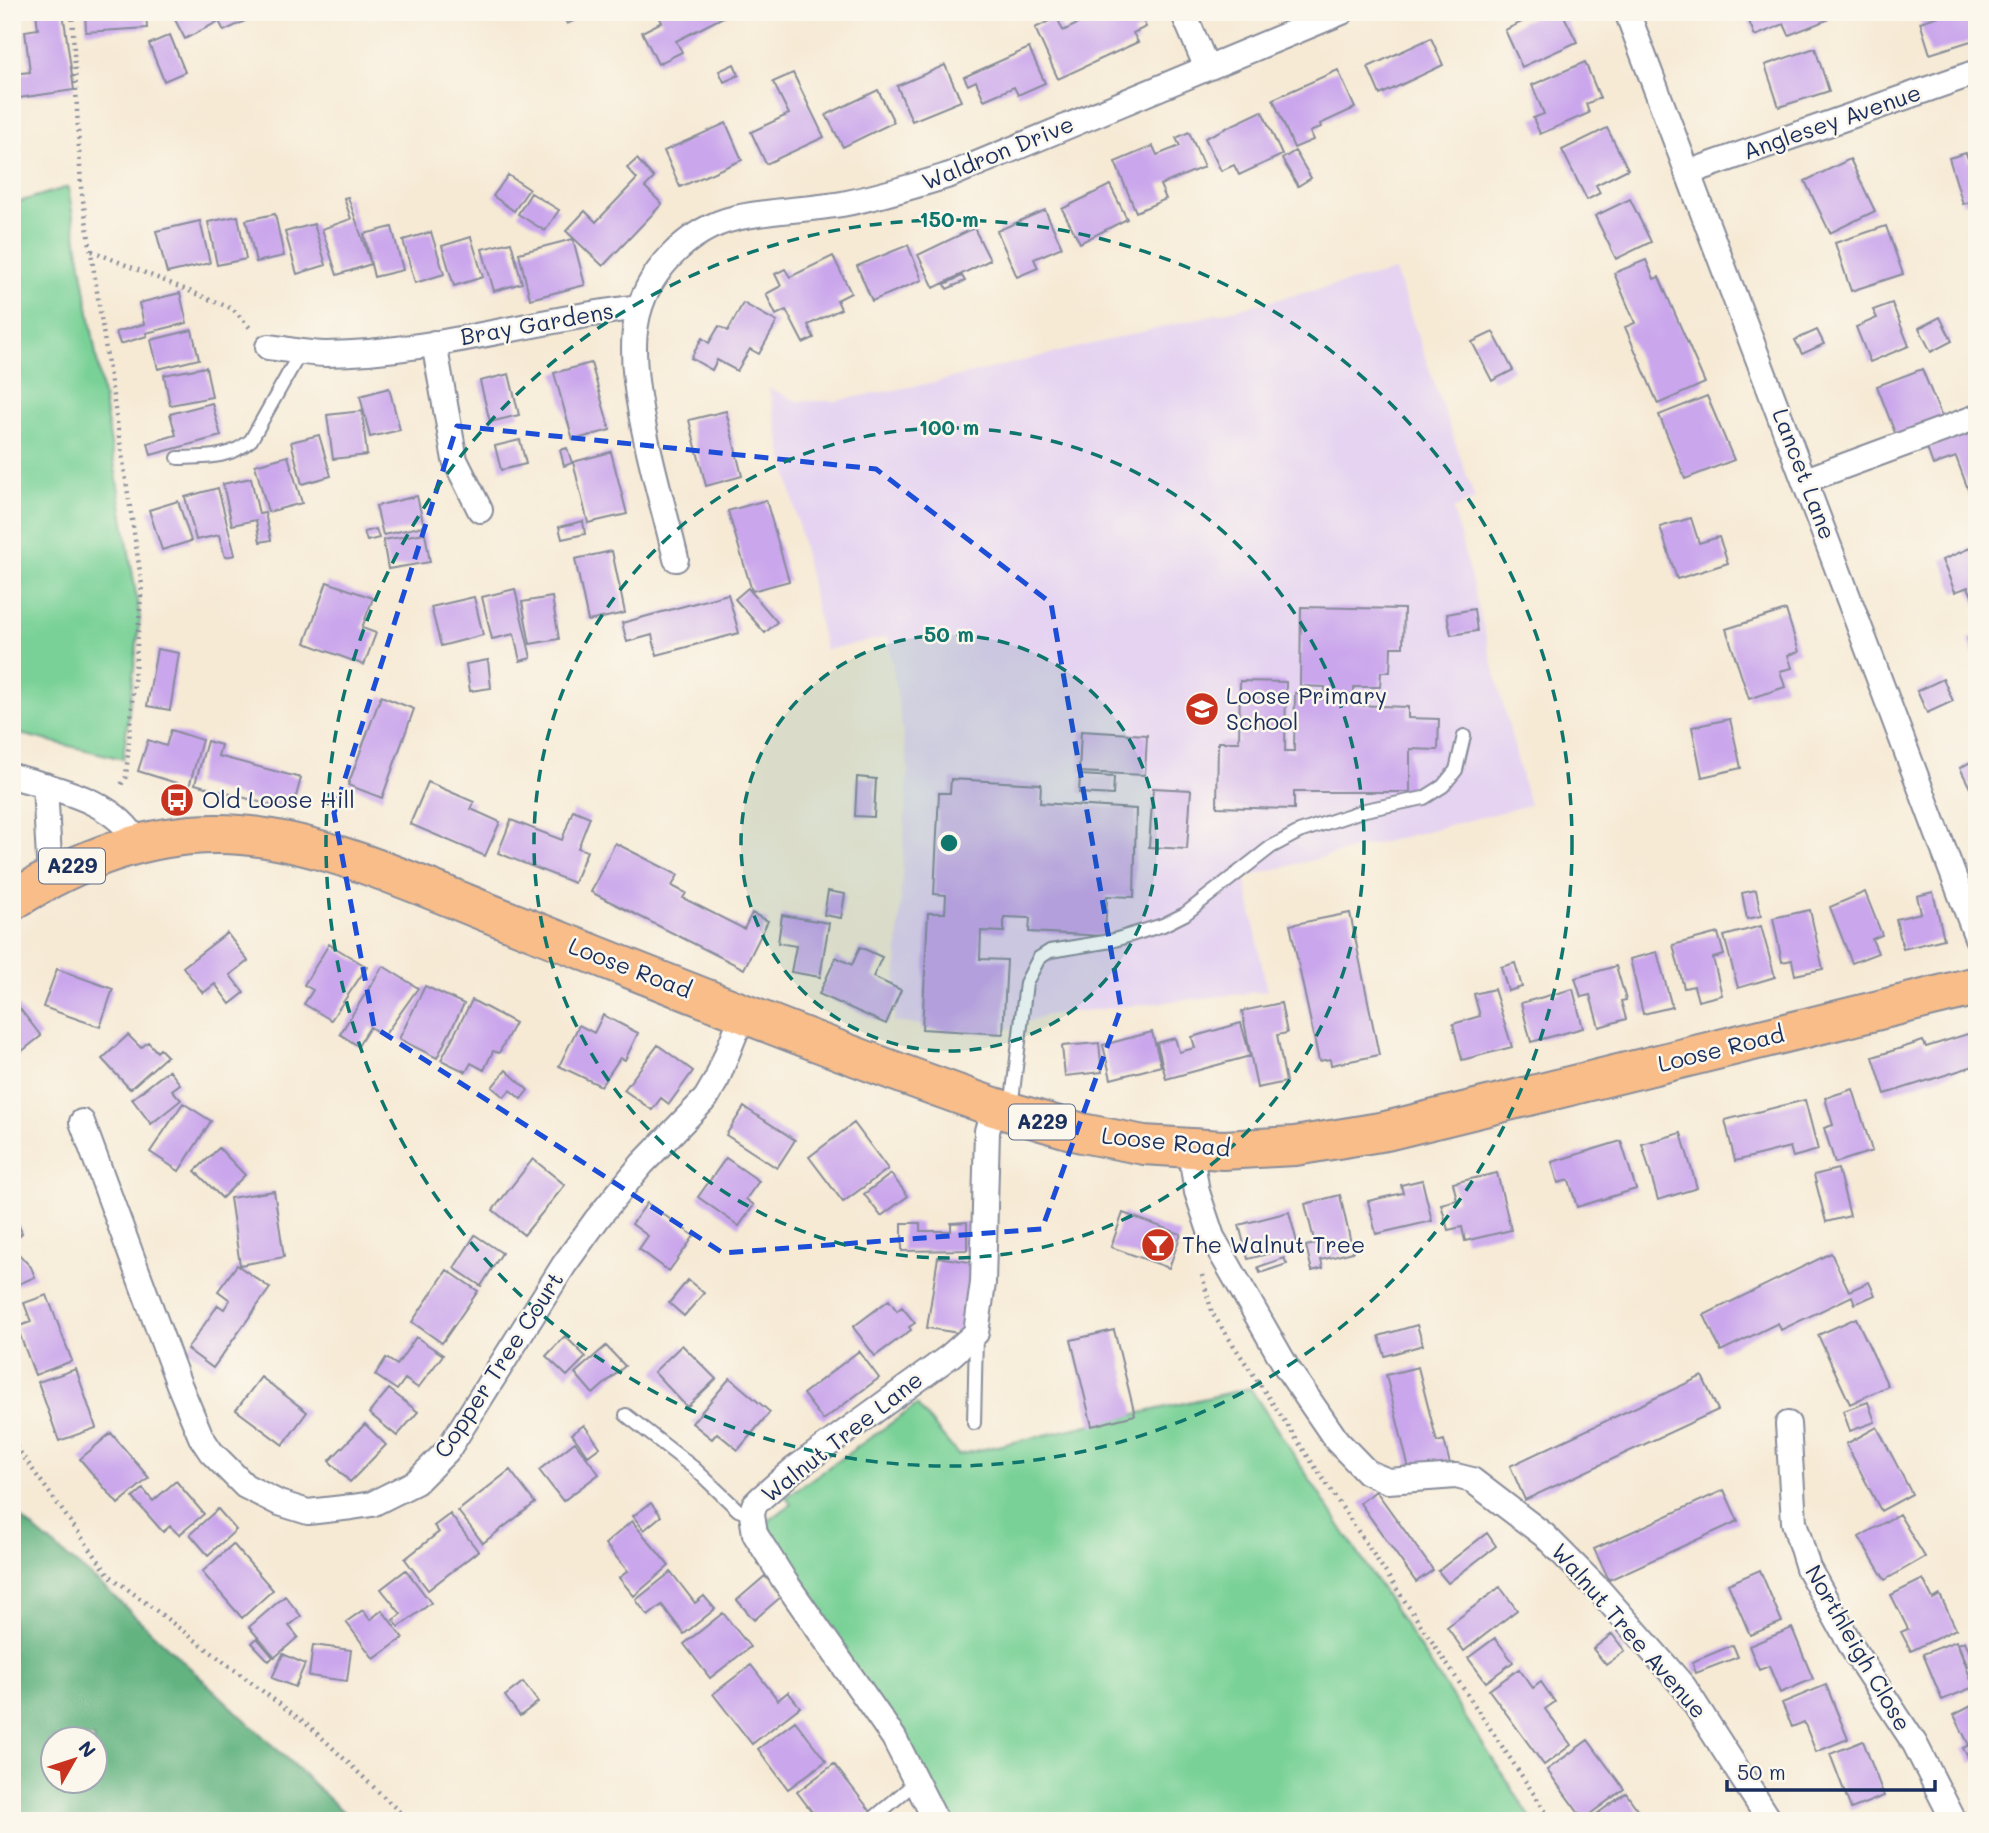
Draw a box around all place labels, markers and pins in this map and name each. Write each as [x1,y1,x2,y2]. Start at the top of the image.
place label: Loose Primary School [1226,680,1387,736]
school or university icon: Loose Primary School [1183,690,1221,728]
bus stop icon: Old Loose Hill [158,781,196,819]
place label: Old Loose Hill [202,784,355,814]
centre of rings [937,831,961,855]
bar icon: The Walnut Tree [1139,1226,1177,1264]
place label: The Walnut Tree [1182,1229,1365,1259]

